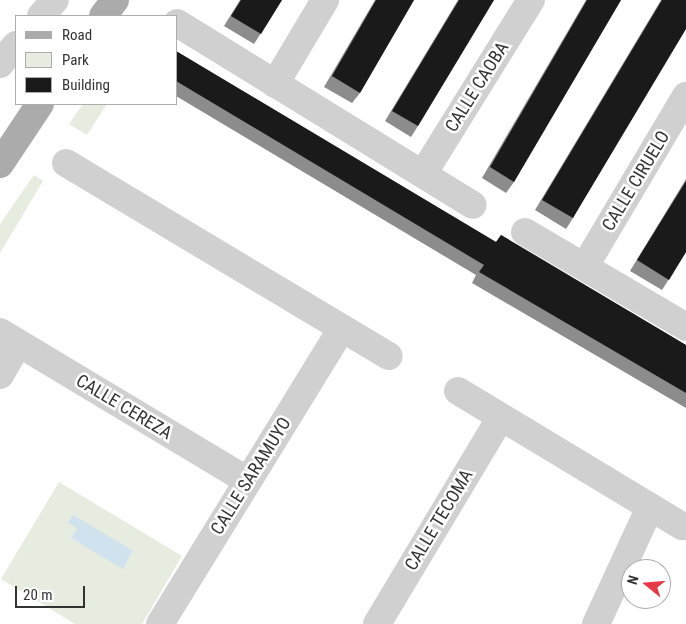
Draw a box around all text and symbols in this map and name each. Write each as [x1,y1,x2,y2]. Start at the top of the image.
legend [15,15,178,105]
text: Road [62,26,92,44]
street label: CALLE CAOBA [441,38,513,136]
text: Park [62,51,89,69]
text: Building [62,76,110,94]
street label: CALLE CIRUELO [598,127,674,235]
street label: CALLE CEREZA [72,370,176,444]
street label: CALLE SARAMUYO [206,413,296,539]
street label: CALLE TECOMA [400,465,478,575]
north arrow [621,559,671,609]
text: N [624,573,642,586]
scale bar [18,576,88,608]
text: 20 m [23,586,53,604]

